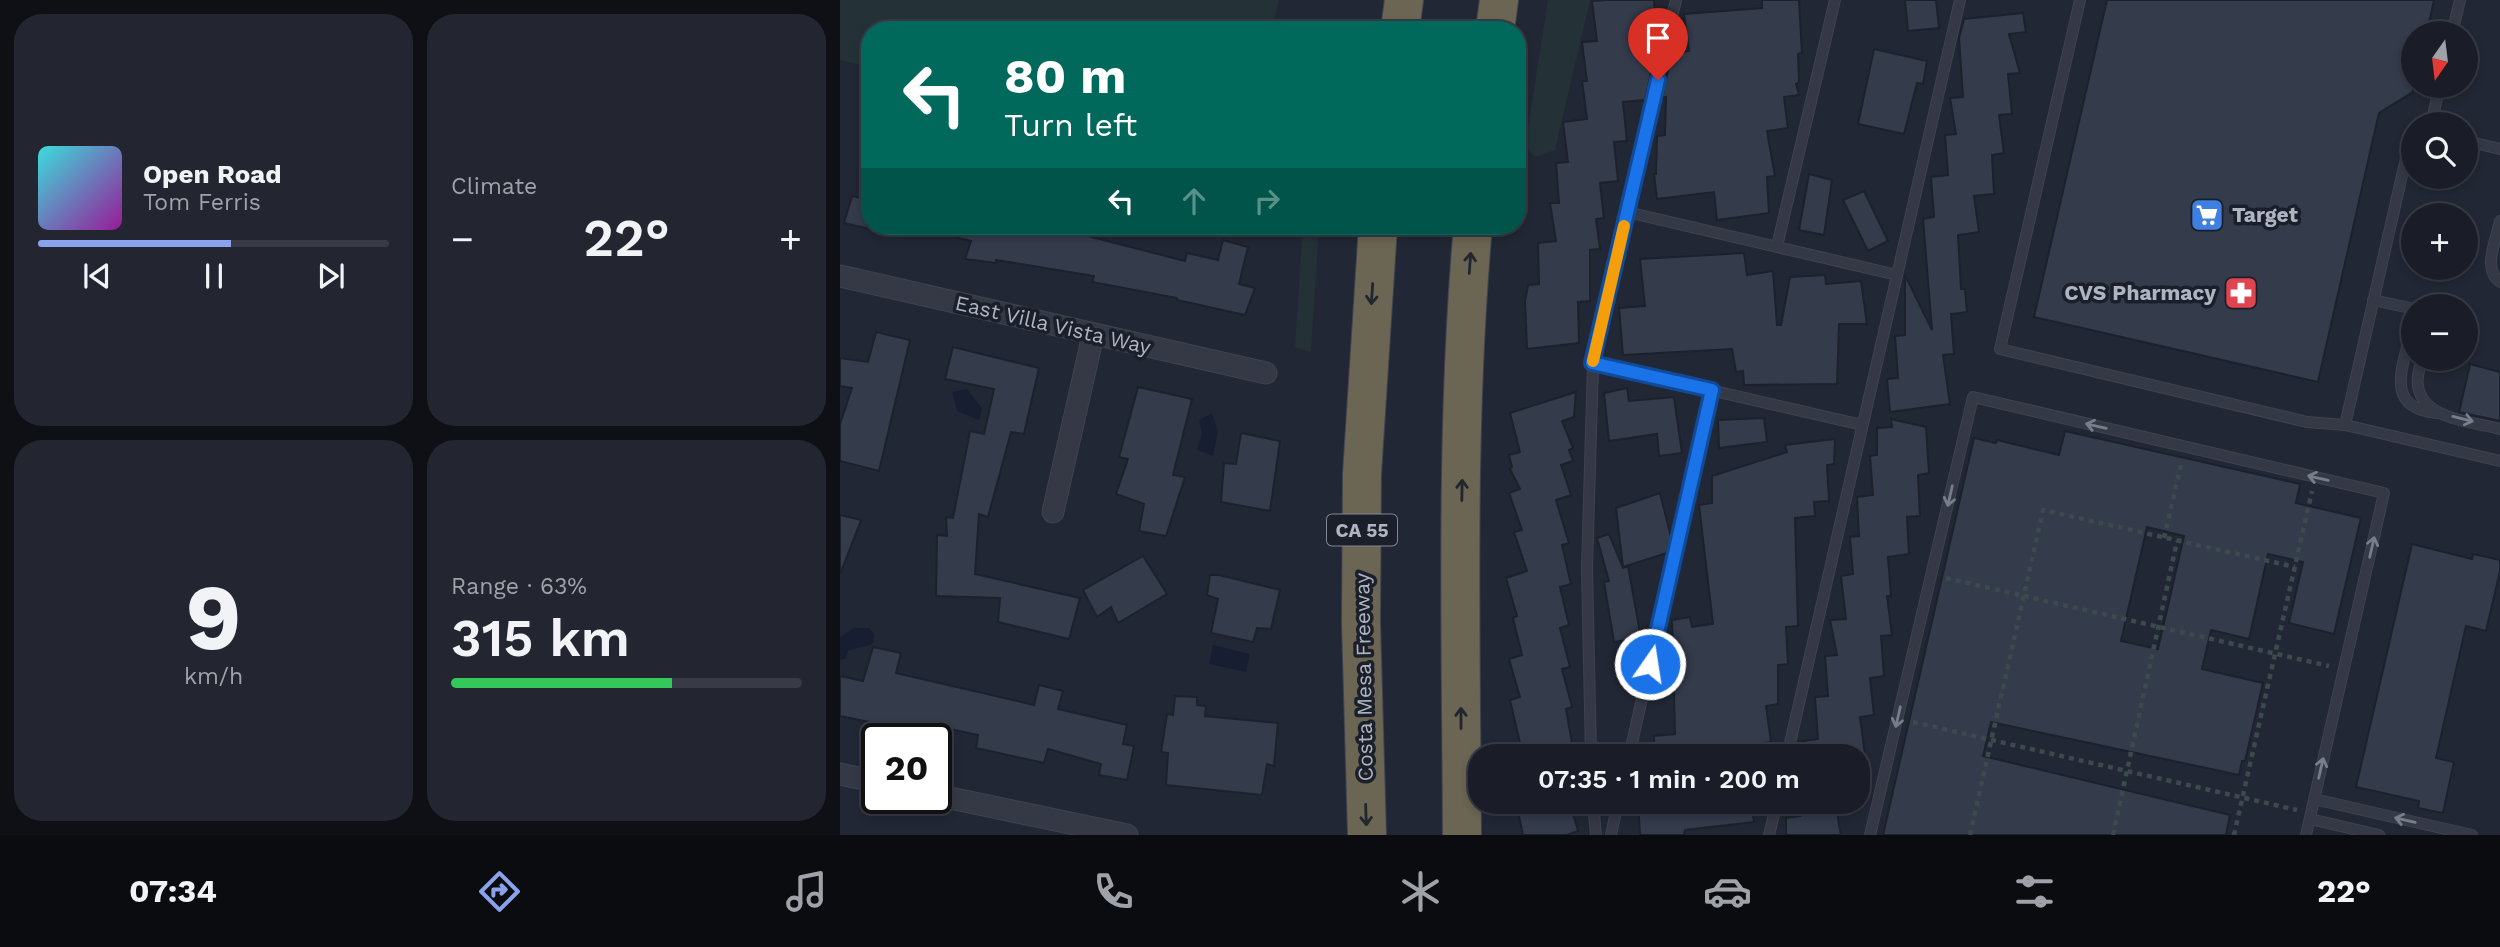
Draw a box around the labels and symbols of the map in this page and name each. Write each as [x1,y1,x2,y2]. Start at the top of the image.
pin [1628,8,1688,80]
north arrow [2401,21,2478,98]
supermarket icon: Target [2188,196,2226,234]
place label: Target [2232,202,2298,227]
one-way arrow [1464,252,1477,275]
pharmacy icon: CVS Pharmacy [2222,274,2260,312]
place label: CVS Pharmacy [2064,280,2216,305]
one-way arrow [1366,282,1379,305]
street label: East Villa Vista Way [953,290,1154,359]
one-way arrow [2451,413,2473,426]
one-way arrow [2085,419,2108,432]
one-way arrow [2307,471,2330,484]
one-way arrow [1455,479,1468,502]
one-way arrow [1942,484,1955,506]
road number: CA 55 [1327,514,1397,545]
one-way arrow [2366,536,2379,559]
street label: Costa Mesa Freeway [1349,572,1378,781]
position arrow [1613,627,1687,701]
one-way arrow [1891,705,1904,728]
one-way arrow [1455,707,1468,730]
speed limit sign: 20 [861,723,952,814]
one-way arrow [2315,757,2328,780]
one-way arrow [1360,803,1373,826]
one-way arrow [2394,813,2417,826]

